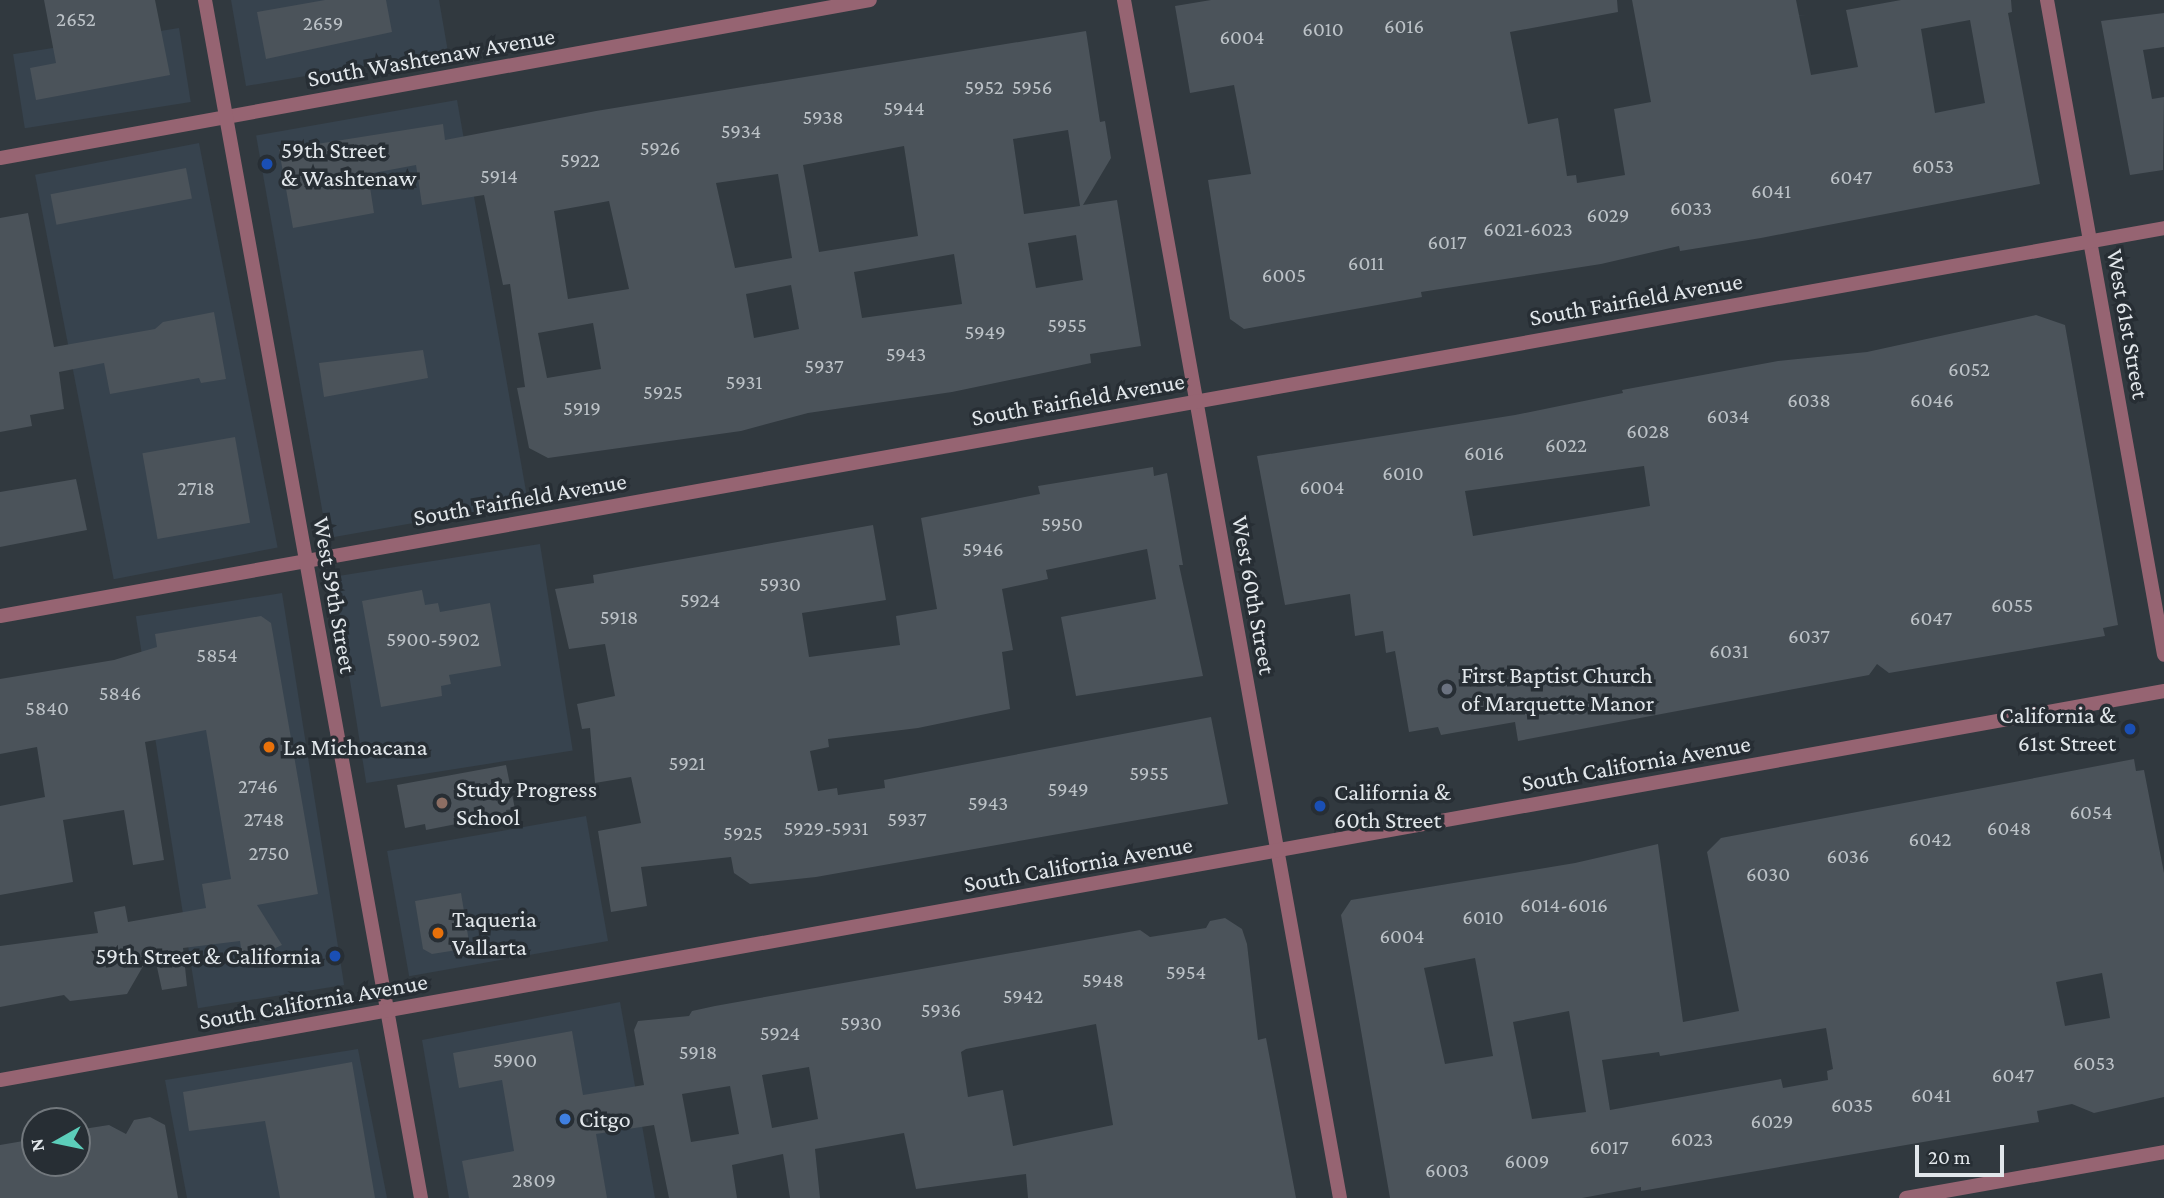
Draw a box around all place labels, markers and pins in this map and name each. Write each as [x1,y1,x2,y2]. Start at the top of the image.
place label: 59th Street & Washtenaw [281,136,416,192]
marker: 59th Street & Washtenaw [259,156,275,172]
place label: First Baptist Church of Marquette Manor [1461,661,1654,717]
marker: First Baptist Church of Marquette Manor [1439,681,1455,697]
place label: California & 61st Street [1999,701,2116,757]
marker: California & 61st Street [2122,721,2138,737]
place label: La Michoacana [283,733,428,761]
marker: La Michoacana [261,739,277,755]
place label: Study Progress School [456,775,597,831]
place label: California & 60th Street [1334,778,1451,834]
marker: Study Progress School [434,795,450,811]
marker: California & 60th Street [1312,798,1328,814]
place label: Taqueria Vallarta [452,905,537,961]
marker: Taqueria Vallarta [430,925,446,941]
place label: 59th Street & California [95,942,321,970]
marker: 59th Street & California [327,948,343,964]
place label: Citgo [579,1105,631,1133]
marker: Citgo [557,1111,573,1127]

